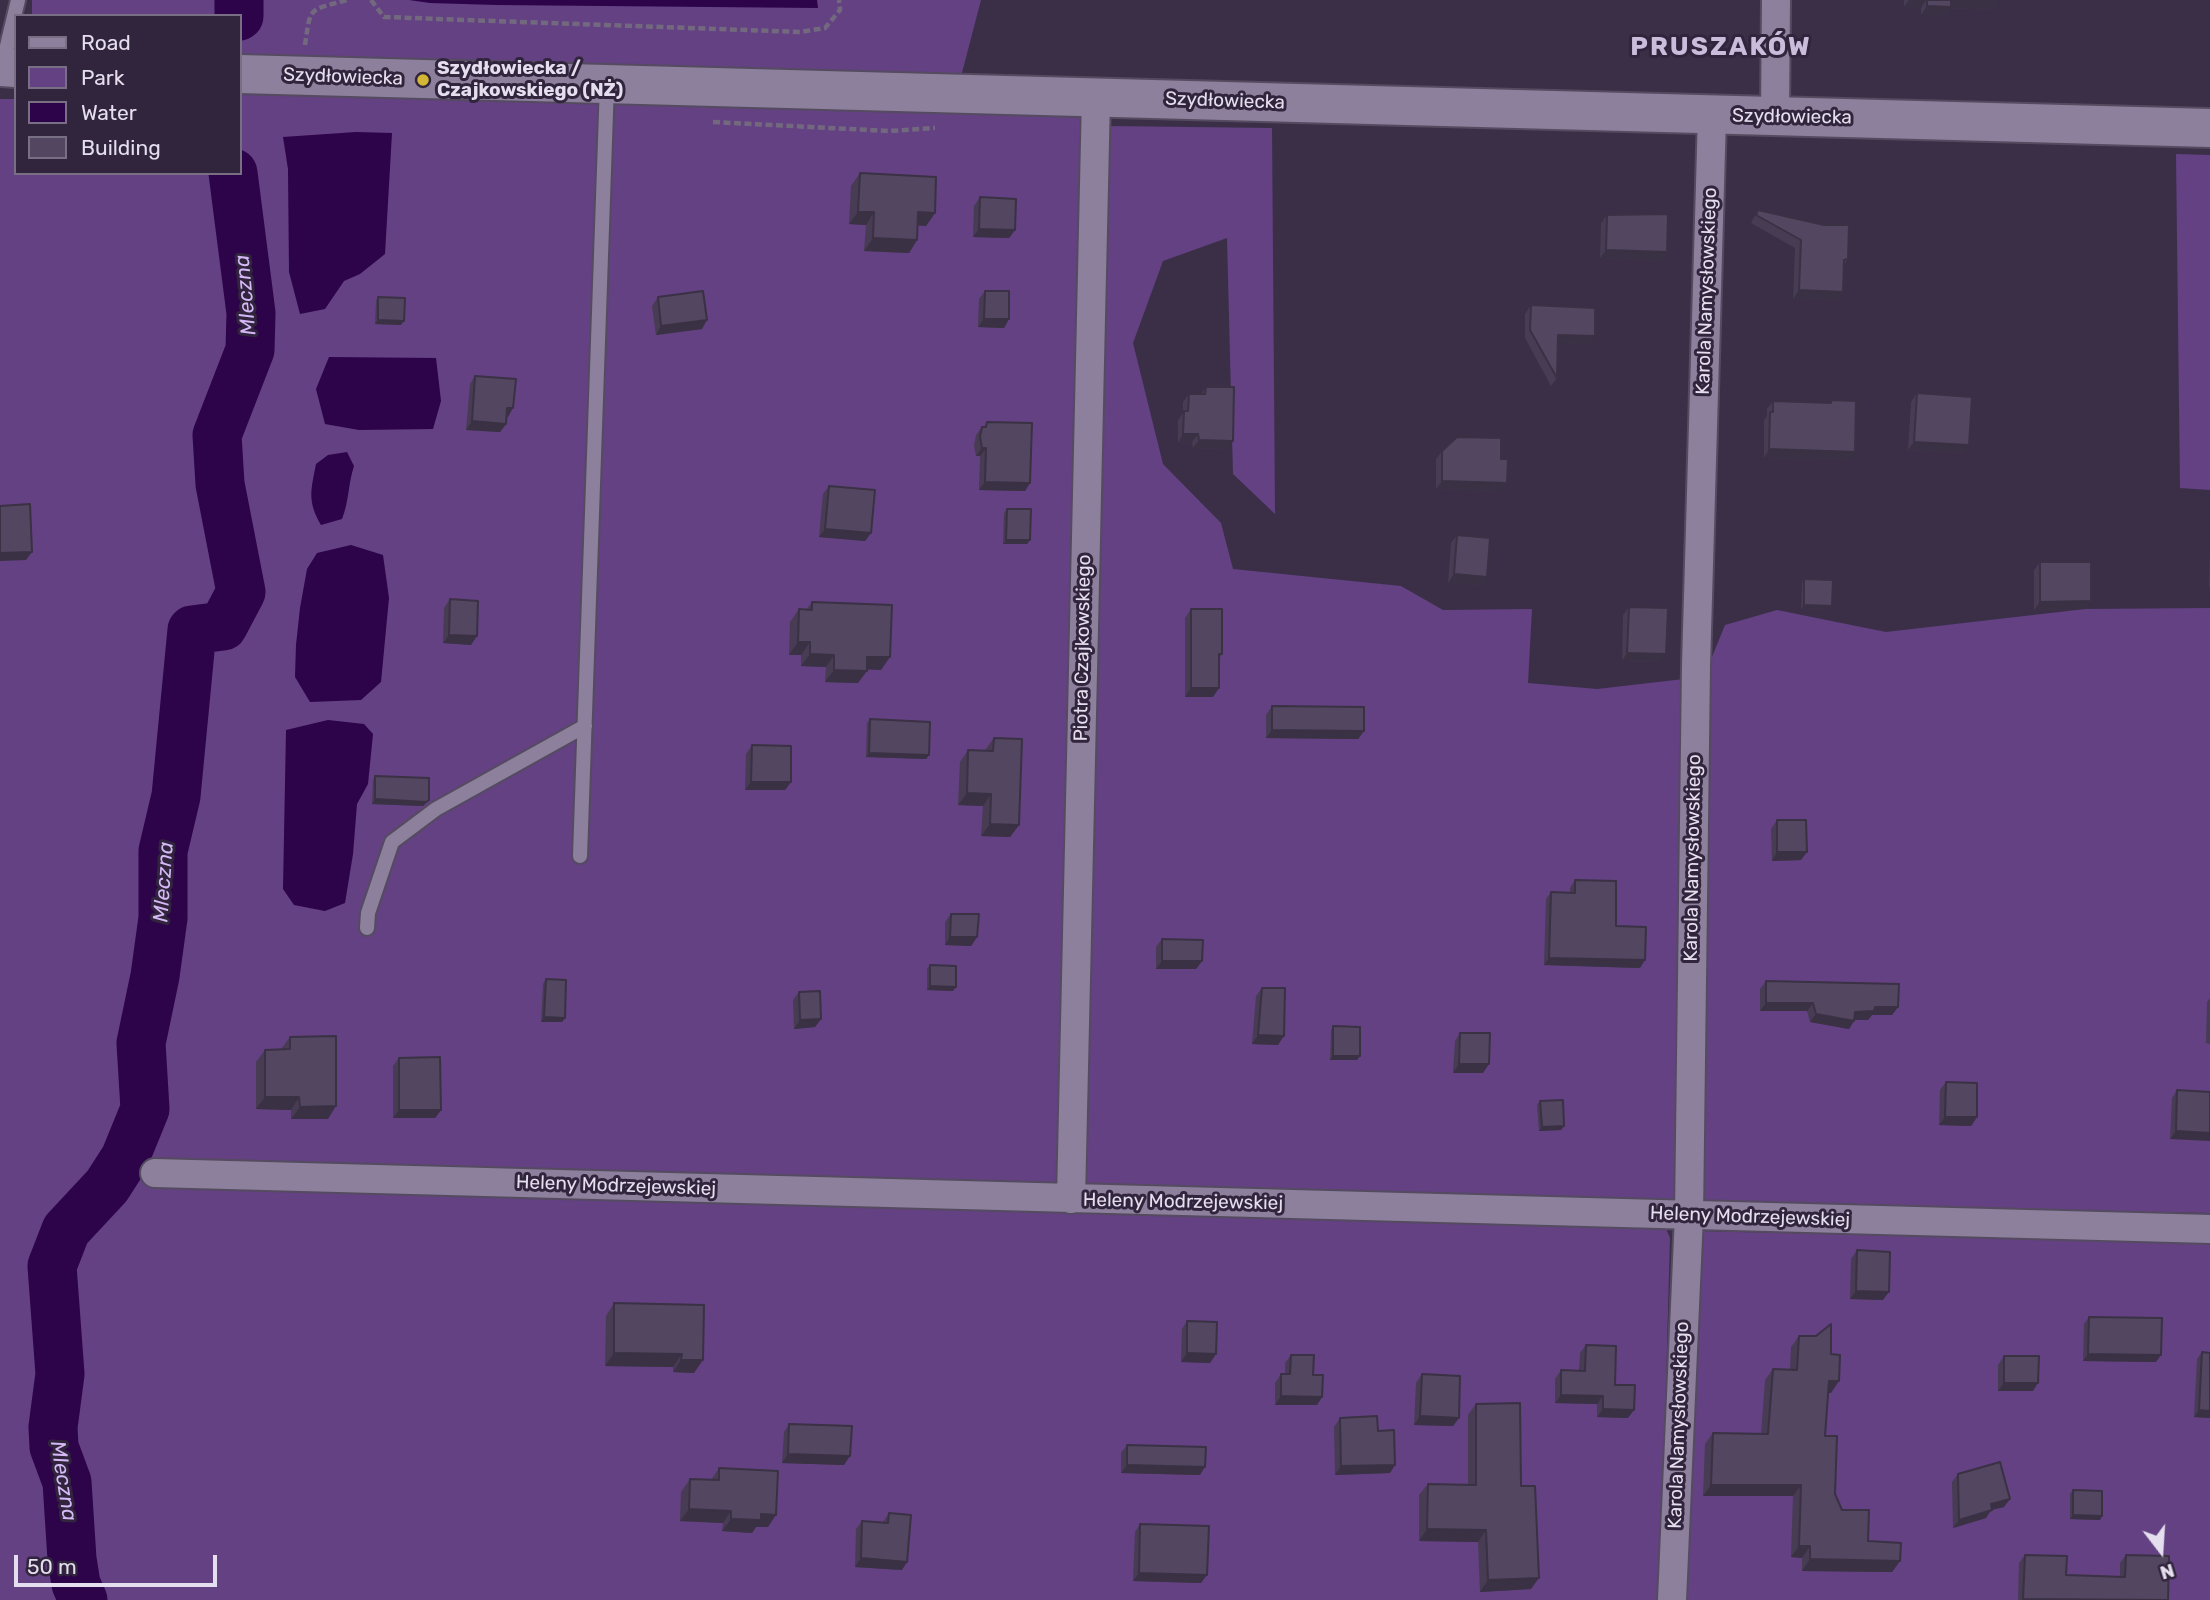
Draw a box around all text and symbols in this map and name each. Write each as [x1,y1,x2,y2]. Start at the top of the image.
legend [14,14,242,175]
text: Road [81,30,131,55]
district label: PRUSZAKÓW [1631,31,1811,63]
place label: Szydłowiecka / Czajkowskiego (NŻ) [437,58,623,102]
street label: Szydłowiecka [283,64,403,90]
text: Park [81,65,125,90]
marker: Szydłowiecka / Czajkowskiego (NŻ) [415,72,431,88]
street label: Szydłowiecka [1165,88,1285,114]
text: Water [81,100,137,125]
street label: Szydłowiecka [1732,105,1852,129]
text: Building [81,135,161,160]
street label: Karola Namysłowskiego [1692,187,1722,395]
water label: Mleczna [230,254,262,336]
street label: Piotra Czajkowskiego [1070,554,1096,742]
street label: Karola Namysłowskiego [1680,754,1706,962]
water label: Mleczna [149,841,179,923]
street label: Heleny Modrzejewskiej [516,1171,716,1201]
street label: Heleny Modrzejewskiej [1083,1189,1283,1215]
street label: Heleny Modrzejewskiej [1650,1202,1850,1232]
street label: Karola Namysłowskiego [1664,1321,1694,1529]
water label: Mleczna [44,1439,82,1523]
north arrow [2126,1516,2196,1586]
scale bar [18,1540,220,1584]
text: 50 m [27,1554,77,1579]
text: N [2157,1559,2177,1585]

